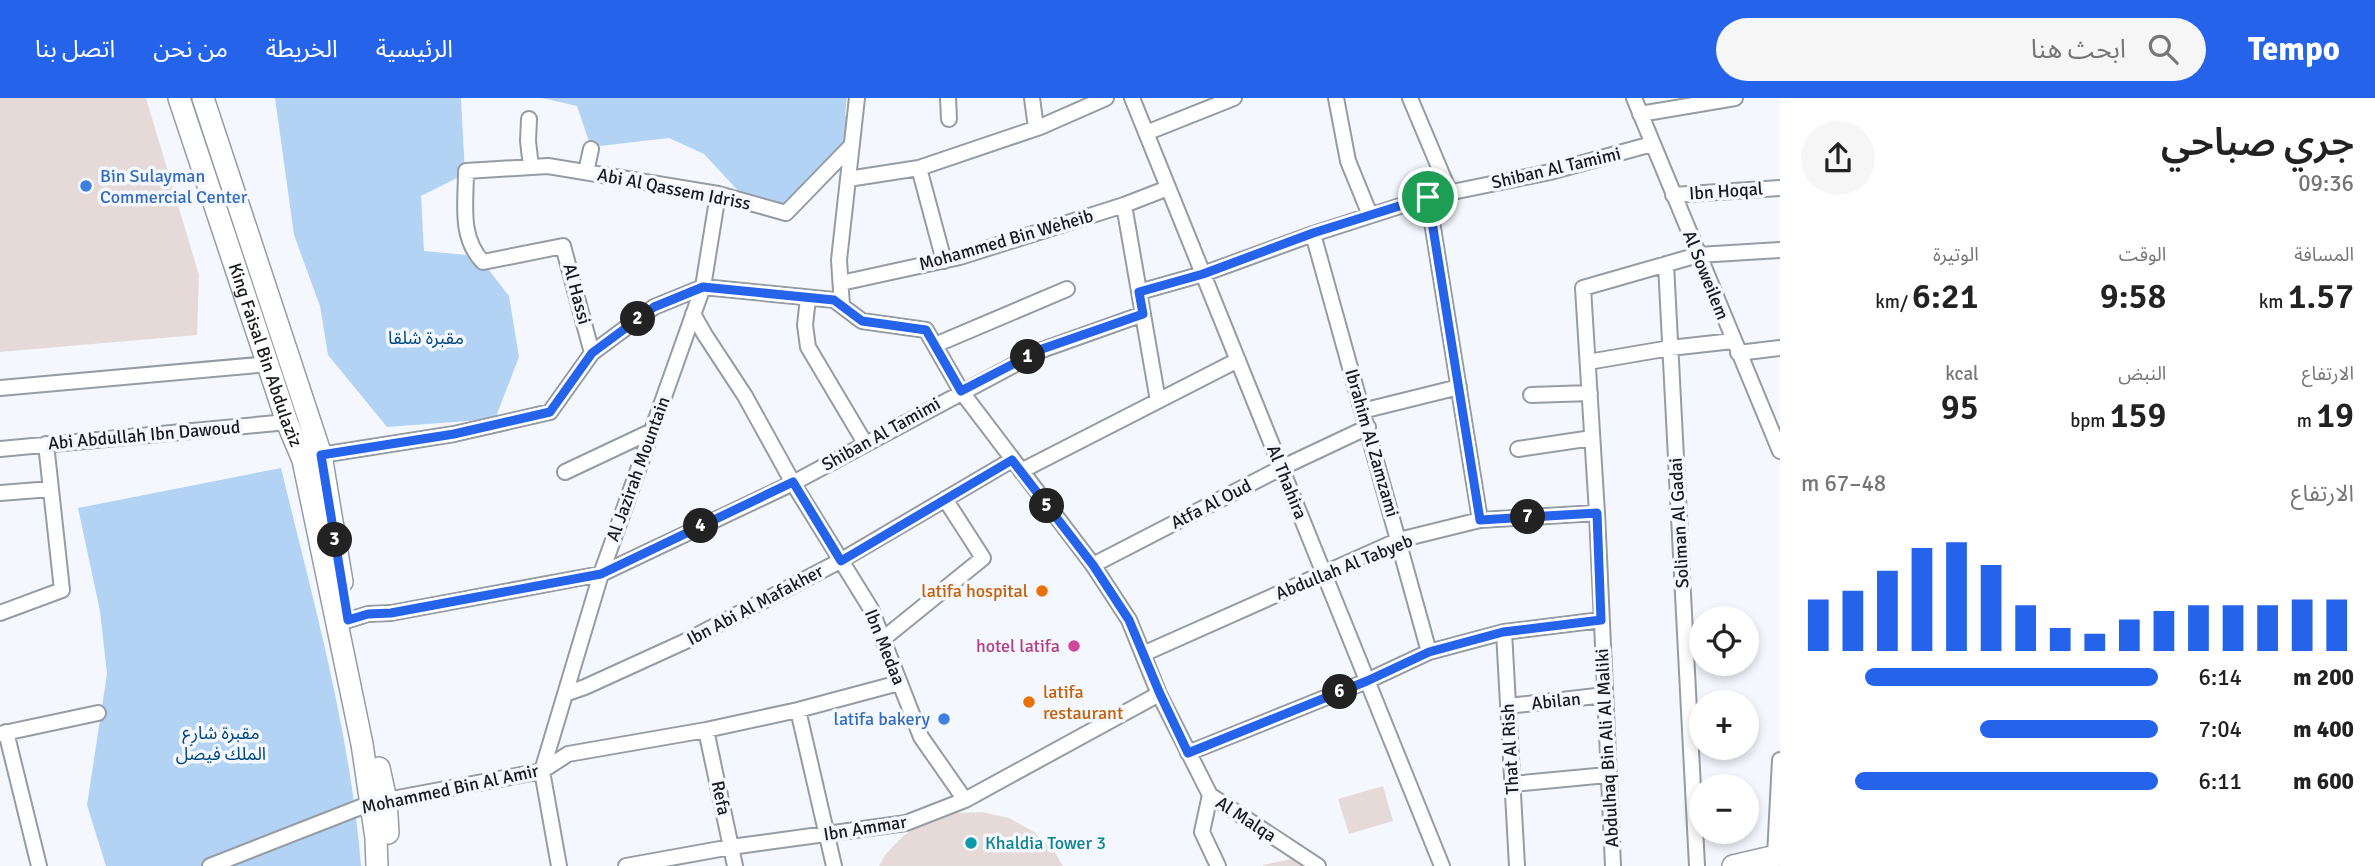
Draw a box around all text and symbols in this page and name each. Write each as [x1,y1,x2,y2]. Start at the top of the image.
search box [1716,18,2206,81]
text: Tempo [2248,29,2340,70]
icon: search [2144,30,2182,68]
text: اتصل بنا [35,34,115,64]
text: من نحن [153,34,228,64]
text: الخريطة [266,34,338,64]
text: الرئيسية [376,34,453,64]
text: ابحث هنا [2031,34,2126,66]
text: جري صباحي [2161,119,2354,166]
button: share [1801,121,1875,195]
street label: Shiban Al Tamimi [1489,142,1623,194]
street label: Abi Al Qassem Idriss [596,163,753,215]
place label: Bin Sulayman Commercial Center [100,165,248,208]
pin [1398,167,1458,227]
text: 09:36 [2298,169,2354,198]
street label: Ibn Hoqal [1688,177,1764,205]
marker: Bin Sulayman Commercial Center [78,178,94,194]
icon: arrive [1409,178,1447,216]
street label: Mohammed Bin Weheib [916,205,1096,275]
street label: Al Soweilem [1678,227,1734,323]
text: الوتيرة [1933,243,1979,267]
text: الوقت [2119,243,2166,267]
text: المسافة [2294,243,2354,267]
street label: King Faisal Bin Abdulaziz [224,260,307,450]
street label: Al Hassi [558,261,596,327]
text: 6:21 [1912,275,1979,318]
text: 9:58 [2100,275,2166,318]
text: 1.57 [2288,275,2354,318]
text: /km [1875,290,1912,314]
text: km [2259,290,2288,314]
pin: 2 [620,302,656,336]
text: 2 [632,306,643,330]
park label: مقبرة شلقا [388,327,464,349]
pin: 1 [1010,340,1046,374]
text: 1 [1022,344,1033,368]
text: kcal [1945,362,1979,386]
text: النبض [2118,362,2166,386]
text: الارتفاع [2302,362,2354,386]
street label: Ibrahim Al Zamzami [1340,366,1404,520]
text: 95 [1941,386,1979,429]
street label: Shiban Al Tamimi [818,392,944,476]
street label: Al Jazirah Mountain [602,393,674,545]
text: 159 [2110,394,2166,437]
text: 19 [2316,394,2354,437]
text: bpm [2070,409,2110,433]
text: m [2297,409,2316,433]
street label: Abi Abdullah Ibn Dawoud [47,416,241,454]
street label: Al Thahira [1262,442,1312,522]
street label: Soliman Al Gadai [1665,457,1693,589]
text: 48–67 m [1801,469,1886,498]
street label: Atfa Al Oud [1167,474,1255,534]
text: الارتفاع [2291,479,2354,508]
pin: 5 [1030,488,1064,524]
text: 5 [1041,493,1052,517]
pin: 7 [1510,500,1546,534]
text: 7 [1522,504,1533,528]
pin: 4 [684,508,718,544]
text: 4 [695,513,706,537]
pin: 3 [318,522,352,558]
text: 3 [329,527,340,551]
street label: Abdullah Al Tabyeb [1272,529,1416,605]
street label: Ibn Abi Al Mafakher [683,560,827,650]
place label: latifa hospital [921,580,1028,602]
marker: latifa hospital [1034,583,1050,599]
street label: Ibn Medaa [860,606,910,688]
map controls [1689,606,1759,844]
button: locate [1689,606,1759,676]
place label: hotel latifa [976,635,1060,657]
marker: hotel latifa [1066,638,1082,654]
street label: Abdulhaq Bin Ali Al Maliki [1591,648,1623,848]
text: 6:14 [2199,663,2242,692]
text: 200 m [2293,663,2354,692]
pin: 6 [1322,674,1358,710]
text: 6 [1334,679,1345,703]
place label: latifa restaurant [1043,681,1123,724]
street label: Abilan [1530,687,1582,715]
button: + [1689,690,1759,760]
marker: latifa restaurant [1021,694,1037,710]
street label: That Al Rish [1497,703,1523,795]
place label: latifa bakery [834,708,931,730]
marker: latifa bakery [936,711,952,727]
text: 7:04 [2199,715,2242,744]
text: 400 m [2293,715,2354,744]
park label: مقبرة شارع الملك فيصل [176,722,266,765]
street label: Mohammed Bin Al Amir [359,759,541,819]
text: 6:11 [2199,767,2242,796]
text: 600 m [2293,767,2354,796]
button: − [1689,774,1759,844]
street label: Refa [707,779,735,817]
street label: Al Malqa [1212,791,1280,847]
street label: Ibn Ammar [822,811,909,845]
place label: Khaldia Tower 3 [985,832,1106,854]
marker: Khaldia Tower 3 [963,835,979,851]

